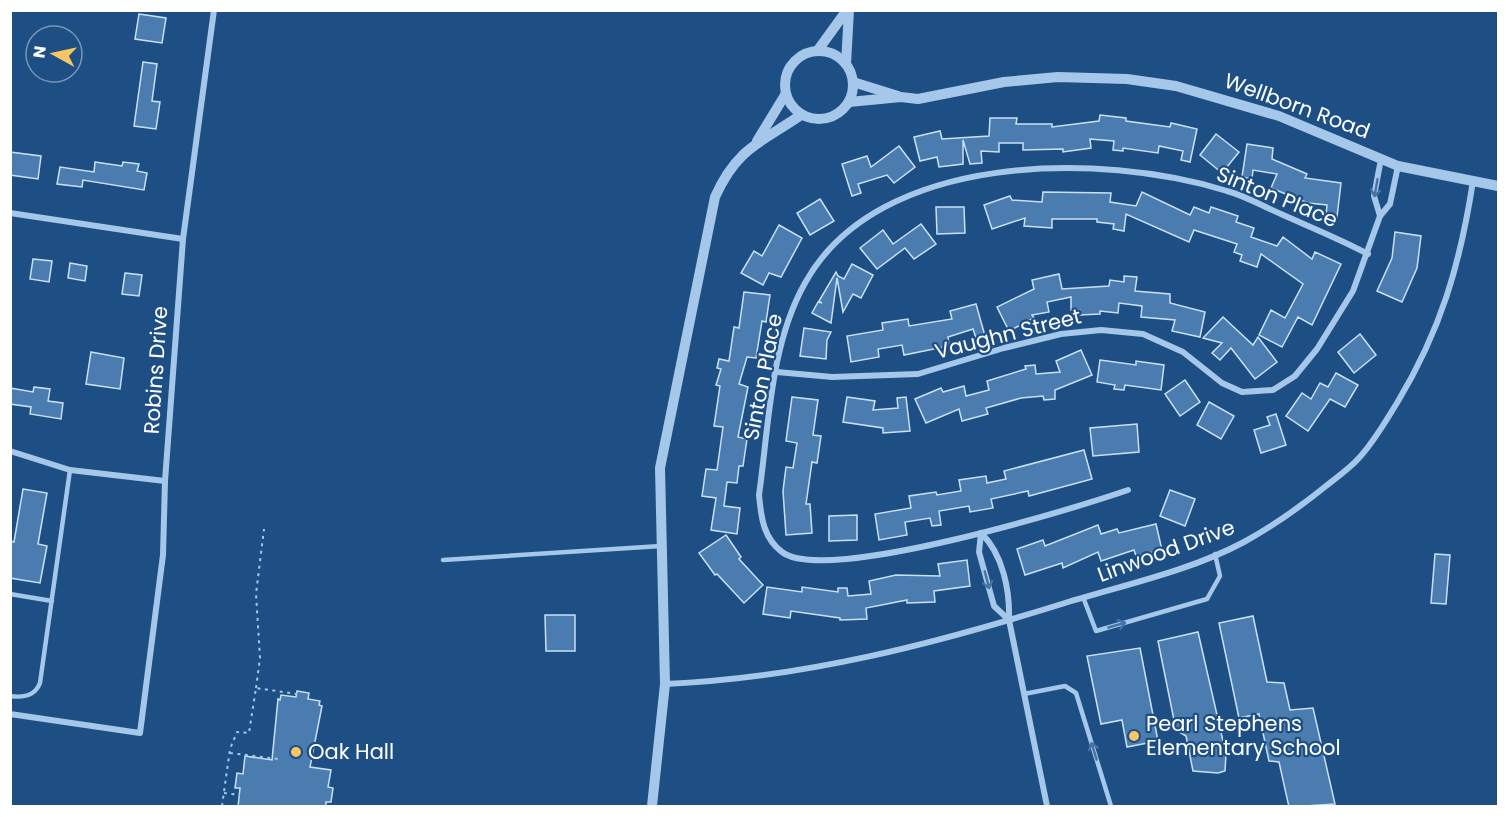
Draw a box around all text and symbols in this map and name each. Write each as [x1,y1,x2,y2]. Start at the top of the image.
north arrow [24,24,84,84]
text: N [27,44,52,60]
street label: Wellborn Road [1220,66,1374,145]
street label: Sinton Place [1212,159,1342,234]
one-way arrow [1370,177,1381,197]
street label: Vaughn Street [932,301,1084,366]
street label: Robins Drive [137,305,174,435]
street label: Sinton Place [736,311,789,443]
street label: Linwood Drive [1093,512,1239,589]
one-way arrow [981,570,993,589]
one-way arrow [1108,619,1127,630]
place label: Pearl Stephens Elementary School [1146,709,1341,762]
marker: Pearl Stephens Elementary School [1127,729,1141,743]
place label: Oak Hall [308,737,394,766]
one-way arrow [1088,741,1099,760]
marker: Oak Hall [289,745,303,759]

